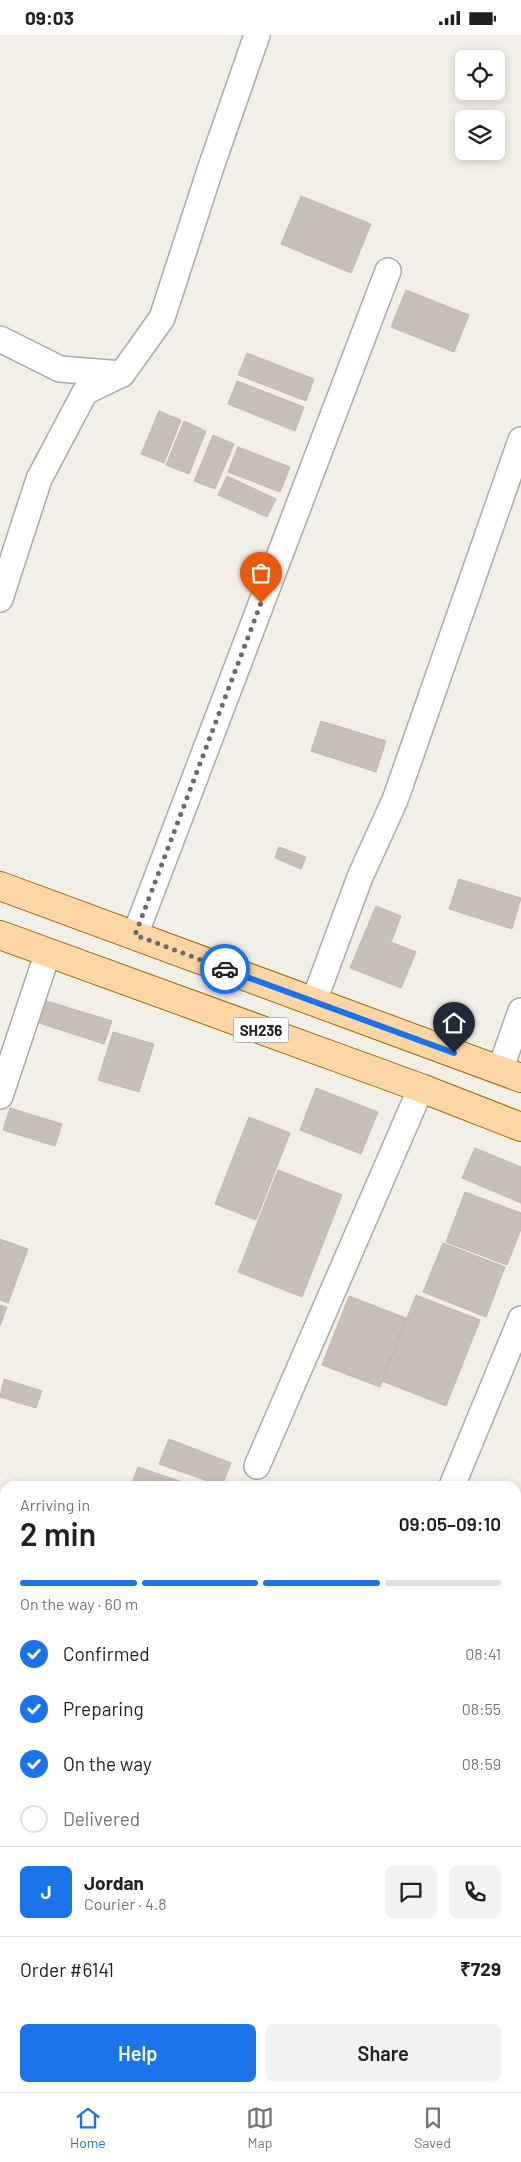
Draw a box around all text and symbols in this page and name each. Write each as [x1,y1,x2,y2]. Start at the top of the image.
text: 09:03 [25,6,74,29]
map controls [455,50,505,160]
button: locate [455,50,505,100]
button: layers [455,110,505,160]
pin [240,552,282,603]
icon: bag [247,559,275,587]
courier [200,944,250,994]
icon: car [211,955,239,983]
pin [433,1002,475,1053]
icon: home [440,1009,468,1037]
road number: SH236 [234,1017,288,1043]
text: Arriving in [20,1495,90,1514]
text: 09:05–09:10 [399,1512,501,1535]
text: 2 min [20,1514,96,1552]
text: On the way · 60 m [20,1594,138,1613]
icon: check [20,1640,48,1668]
text: Confirmed [63,1642,150,1665]
text: 08:41 [465,1644,501,1663]
icon: check [20,1695,48,1723]
text: Preparing [63,1697,144,1720]
text: 08:55 [462,1699,501,1718]
icon: check [20,1750,48,1778]
text: On the way [63,1752,152,1775]
text: 08:59 [462,1754,501,1773]
text: Delivered [63,1807,140,1830]
button: chat [385,1866,437,1918]
button: phone [449,1866,501,1918]
text: Jordan [84,1871,144,1894]
text: J [40,1880,52,1903]
text: Courier · 4.8 [84,1894,167,1913]
text: ₹729 [460,1957,501,1980]
text: Order #6141 [20,1958,114,1981]
button: Help [20,2024,256,2082]
button: Share [266,2024,501,2082]
tab: Home [70,2104,106,2151]
tab: Map [246,2104,274,2151]
tab: Saved [414,2104,451,2151]

